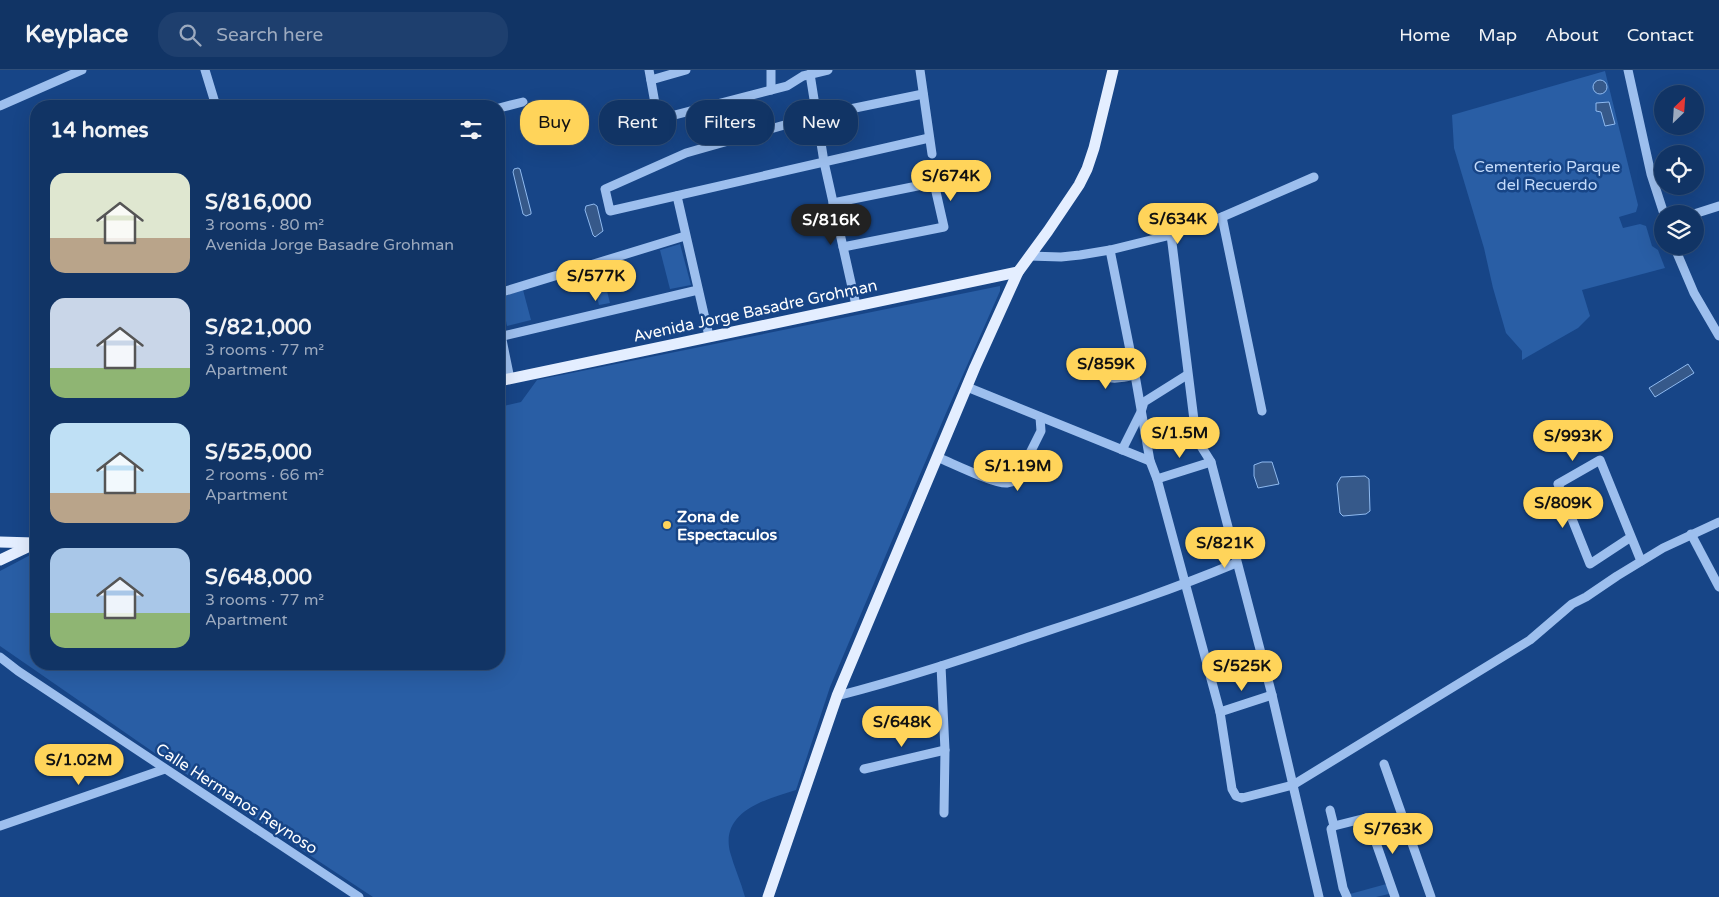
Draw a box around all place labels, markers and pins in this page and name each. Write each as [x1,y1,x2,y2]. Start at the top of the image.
pin: S/674K [910,160,992,202]
pin: S/634K [1137,202,1219,245]
pin: S/816K [790,204,872,246]
pin: S/577K [555,260,637,302]
pin: S/859K [1065,348,1147,390]
pin: S/1.5M [1139,416,1221,459]
pin: S/993K [1532,420,1614,462]
pin: S/1.19M [972,450,1064,492]
pin: S/809K [1522,486,1604,529]
place label: Zona de Espectaculos [677,507,778,545]
marker: Zona de Espectaculos [661,519,673,531]
pin: S/821K [1184,526,1266,569]
pin: S/525K [1201,650,1283,692]
pin: S/648K [861,706,943,748]
pin: S/1.02M [33,744,125,786]
pin: S/763K [1352,812,1434,855]

